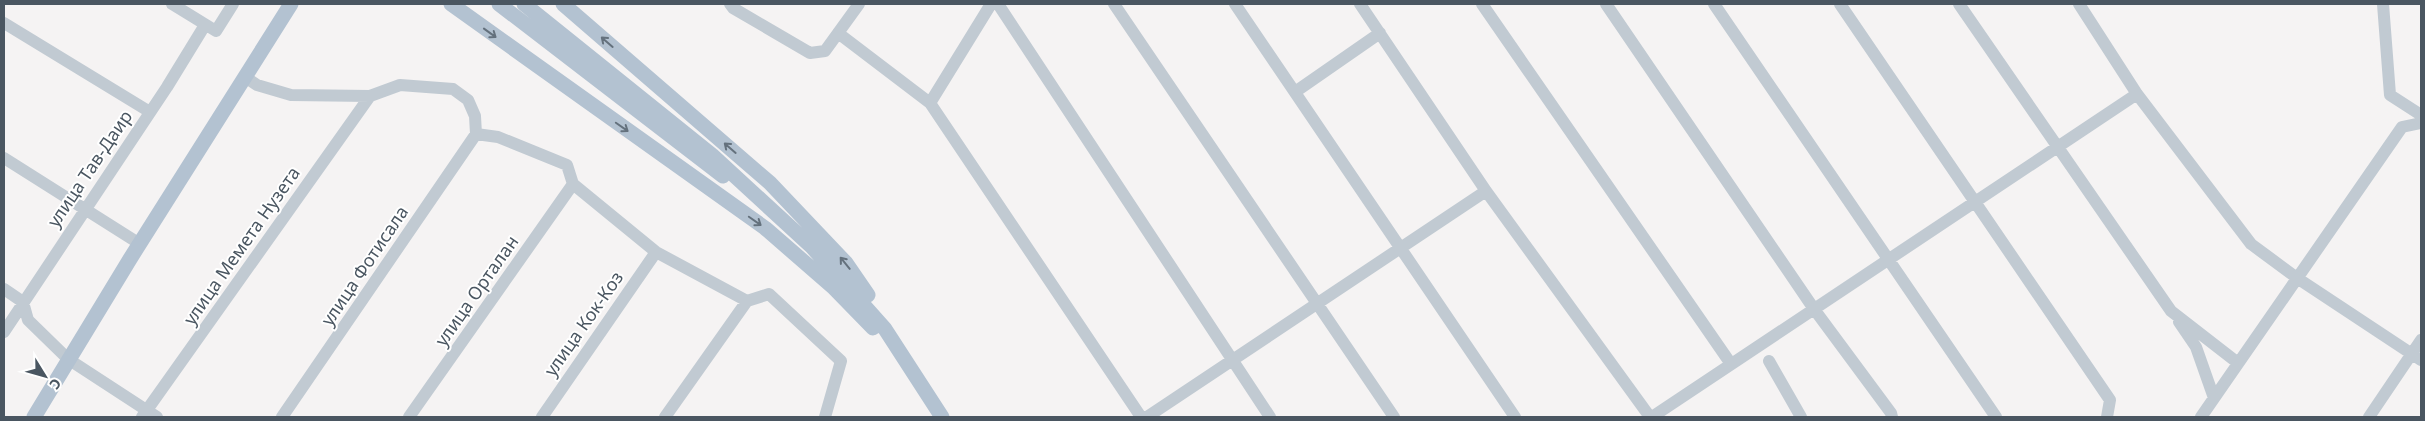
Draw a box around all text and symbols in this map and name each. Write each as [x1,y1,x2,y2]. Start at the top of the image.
one-way arrow [483,27,496,38]
one-way arrow [601,36,614,48]
street label: улица Тав-Даир [41,105,137,232]
one-way arrow [615,122,629,132]
one-way arrow [724,143,737,154]
street label: улица Мемета Нузета [177,162,305,329]
street label: улица Фотисала [315,201,413,330]
one-way arrow [748,216,762,226]
street label: улица Орталан [429,230,523,351]
one-way arrow [839,257,850,270]
street label: улица Кок-Коз [538,266,628,381]
north arrow [20,351,70,401]
text: С [45,375,66,393]

